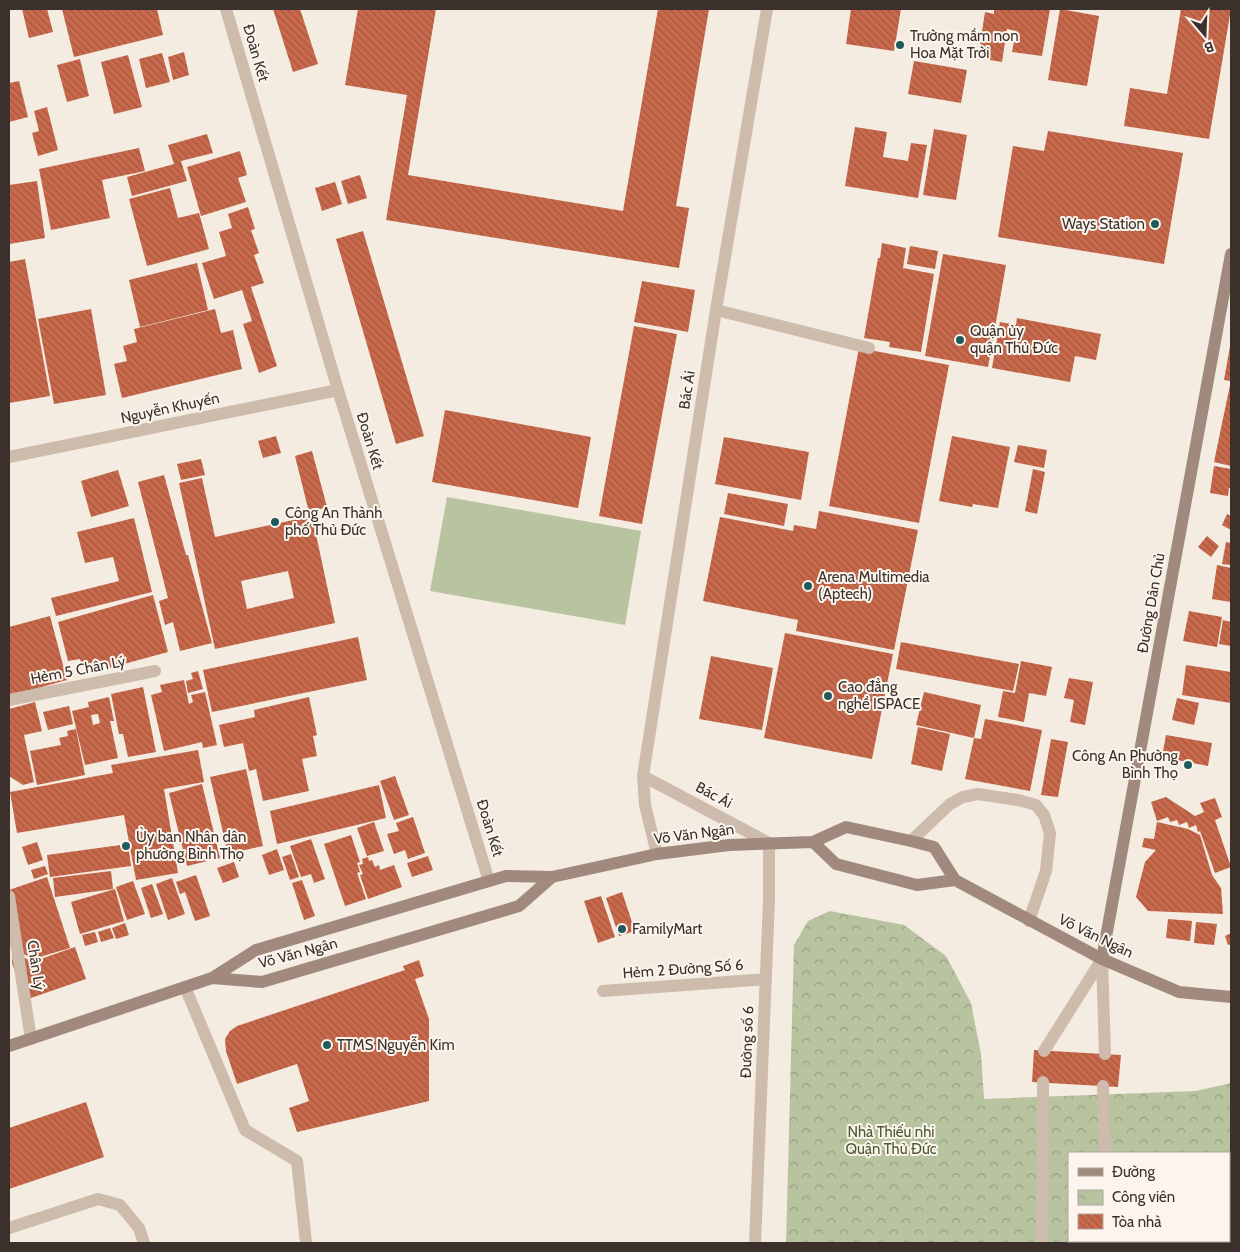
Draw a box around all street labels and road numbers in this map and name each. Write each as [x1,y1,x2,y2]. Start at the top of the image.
street label: Đoàn Kết [239,22,273,84]
street label: Bác Ái [674,369,699,411]
street label: Nguyễn Khuyến [119,389,221,427]
street label: Đoàn Kết [353,410,387,472]
street label: Đường Dân Chủ [1133,552,1169,654]
street label: Hẻm 5 Chân Lý [29,652,127,688]
street label: Bác Ái [693,777,736,812]
street label: Đoàn Kết [473,797,507,859]
street label: Võ Văn Ngân [653,820,735,848]
street label: Võ Văn Ngân [1056,910,1136,962]
street label: Võ Văn Ngân [257,934,339,972]
street label: Chân Lý [23,939,49,992]
street label: Hẻm 2 Đường Số 6 [622,956,744,982]
street label: Đường số 6 [737,1005,757,1079]

